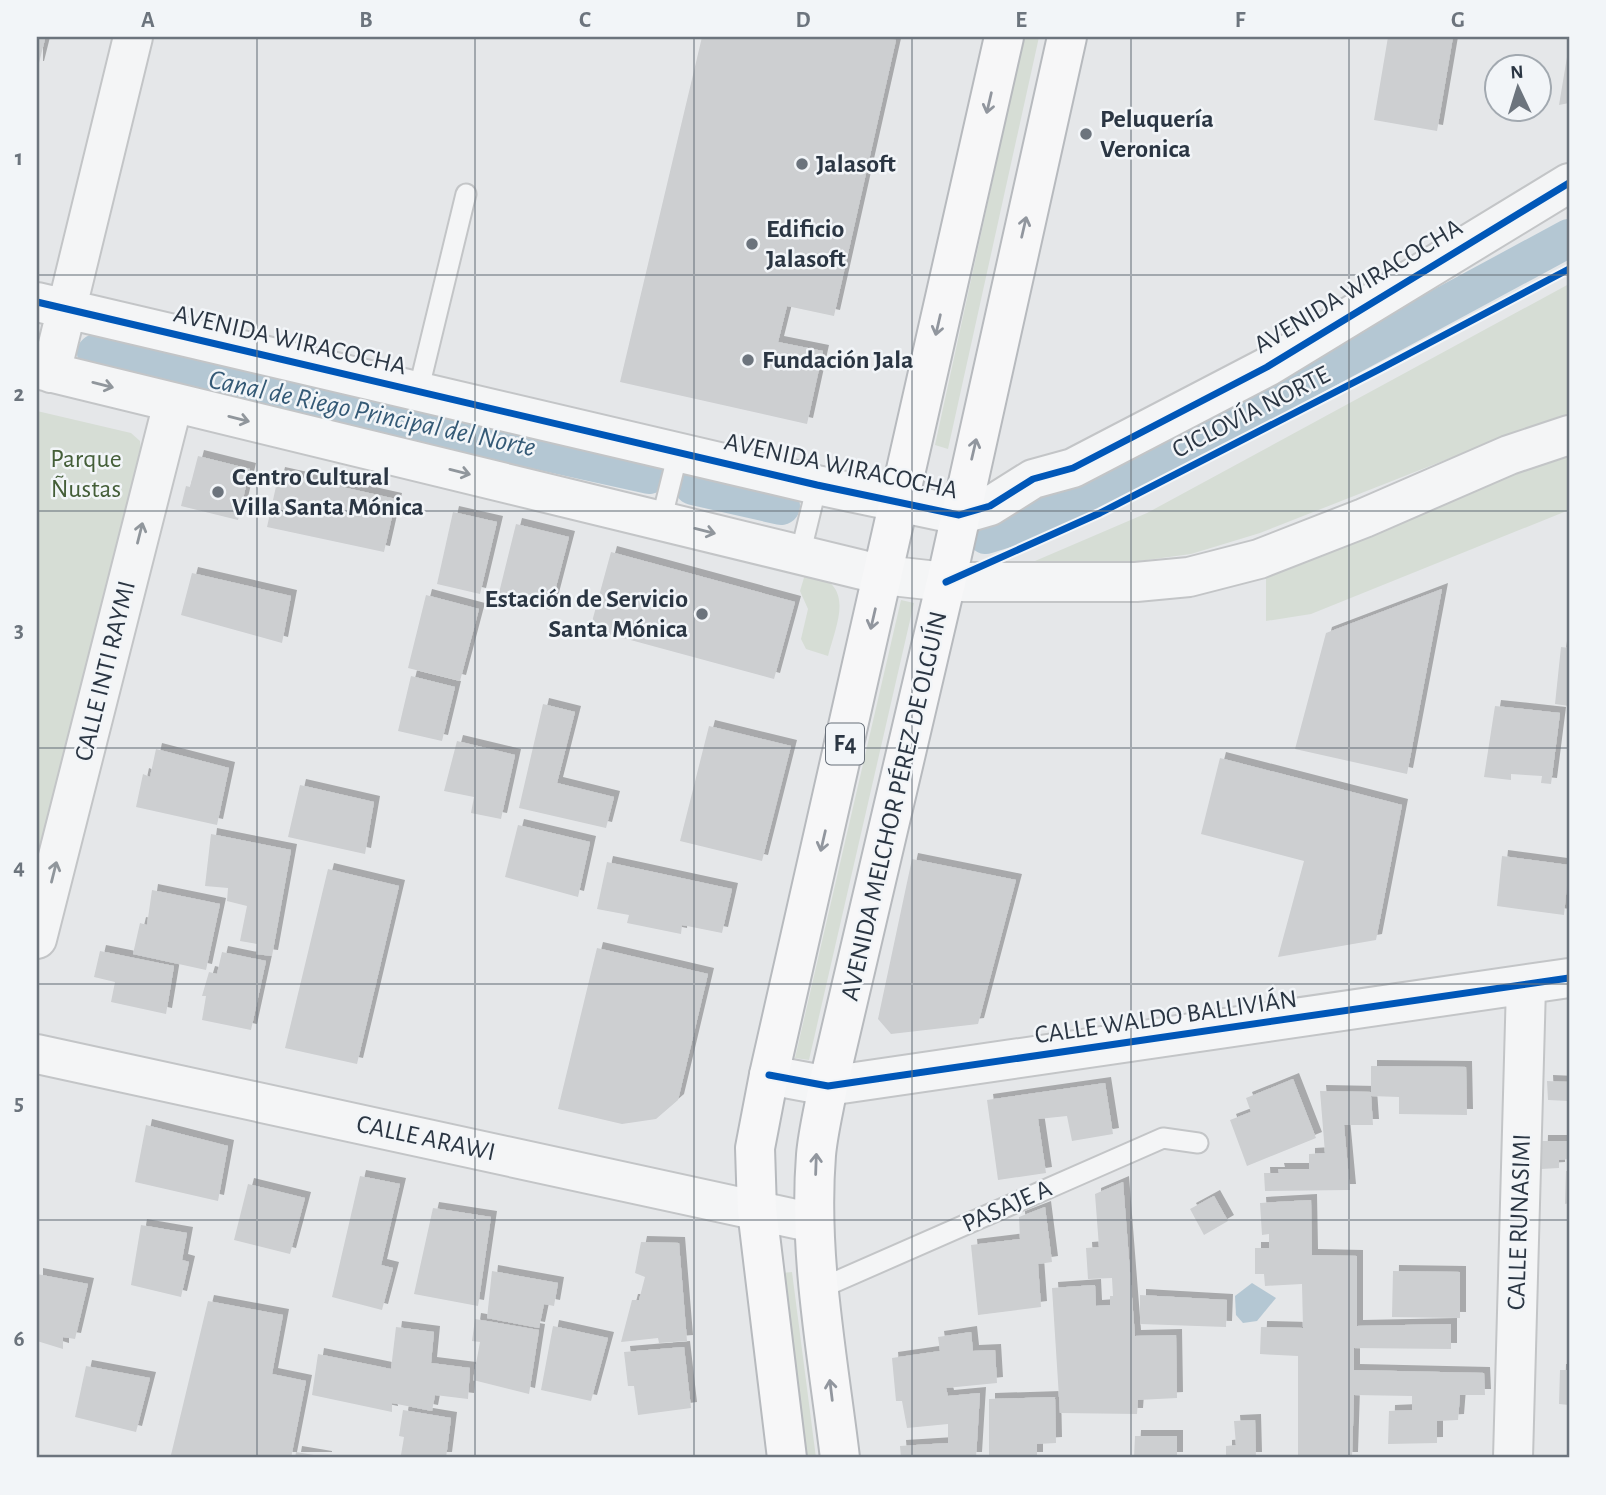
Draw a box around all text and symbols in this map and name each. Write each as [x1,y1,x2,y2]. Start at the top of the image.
text: A [141,9,155,32]
text: B [359,9,373,32]
text: C [579,9,591,32]
text: D [795,9,811,32]
text: E [1015,9,1027,32]
text: F [1235,9,1246,32]
text: G [1451,9,1465,32]
north arrow [1484,52,1554,122]
text: N [1510,63,1524,82]
one-way arrow [982,91,995,114]
place label: Peluquería Veronica [1100,106,1214,162]
marker: Peluquería Veronica [1078,126,1094,142]
text: 1 [15,147,23,170]
place label: Jalasoft [816,151,896,177]
marker: Jalasoft [794,156,810,172]
street label: AVENIDA WIRACOCHA [1249,214,1467,358]
place label: Edificio Jalasoft [766,216,846,272]
one-way arrow [1018,216,1031,239]
marker: Edificio Jalasoft [744,236,760,252]
street label: AVENIDA WIRACOCHA [171,301,409,379]
one-way arrow [931,313,944,336]
place label: Fundación Jala [762,347,914,373]
marker: Fundación Jala [740,352,756,368]
street label: CICLOVÍA NORTE [1167,359,1334,463]
water label: Canal de Riego Principal del Norte [206,366,538,462]
one-way arrow [91,379,114,392]
text: 2 [14,383,25,406]
one-way arrow [227,413,250,426]
street label: AVENIDA WIRACOCHA [722,429,960,503]
one-way arrow [968,438,981,461]
park label: Parque Ñustas [50,446,122,502]
place label: Centro Cultural Villa Santa Mónica [232,464,424,520]
one-way arrow [449,466,471,479]
marker: Centro Cultural Villa Santa Mónica [210,484,226,500]
one-way arrow [134,522,147,545]
one-way arrow [693,525,716,538]
street label: CALLE INTI RAYMI [70,578,140,764]
place label: Estación de Servicio Santa Mónica [484,586,688,642]
marker: Estación de Servicio Santa Mónica [694,606,710,622]
one-way arrow [866,607,879,630]
street label: AVENIDA MELCHOR PÉREZ DE OLGUÍN [835,608,952,1003]
text: 3 [14,619,24,642]
road number: F4 [826,724,864,764]
one-way arrow [815,829,829,852]
text: 4 [13,856,25,879]
one-way arrow [48,862,61,884]
street label: CALLE WALDO BALLIVIÁN [1033,984,1299,1048]
text: 5 [14,1092,24,1115]
street label: CALLE ARAWI [354,1111,498,1165]
street label: CALLE RUNASIMI [1503,1133,1535,1311]
one-way arrow [810,1153,823,1176]
street label: PASAJE A [959,1175,1055,1237]
text: 6 [13,1328,25,1351]
one-way arrow [825,1380,838,1402]

